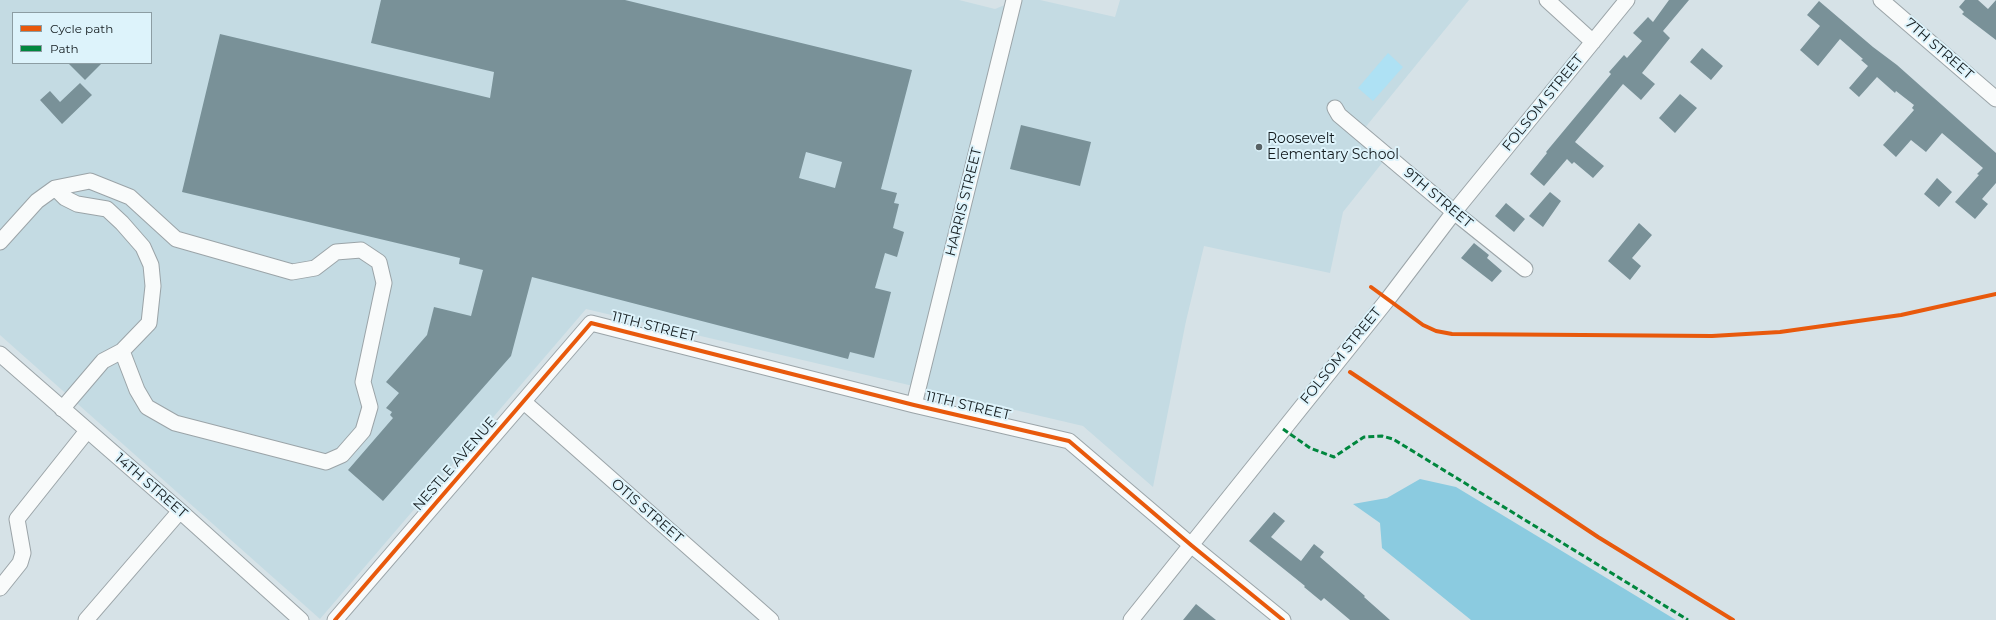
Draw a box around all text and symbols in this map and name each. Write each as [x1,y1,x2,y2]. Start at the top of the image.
legend [12,12,152,64]
street label: 7TH STREET [1902,15,1976,83]
text: Cycle path [50,21,113,36]
text: Path [50,41,79,56]
street label: FOLSOM STREET [1499,51,1587,155]
place label: Roosevelt Elementary School [1267,131,1399,164]
marker: Roosevelt Elementary School [1254,142,1264,152]
street label: HARRIS STREET [942,146,986,258]
street label: 9TH STREET [1400,164,1476,232]
street label: FOLSOM STREET [1297,304,1385,408]
street label: 11TH STREET [610,308,698,346]
street label: 11TH STREET [924,388,1012,424]
street label: NESTLE AVENUE [410,414,500,514]
street label: 14TH STREET [111,450,191,522]
street label: OTIS STREET [608,475,686,547]

